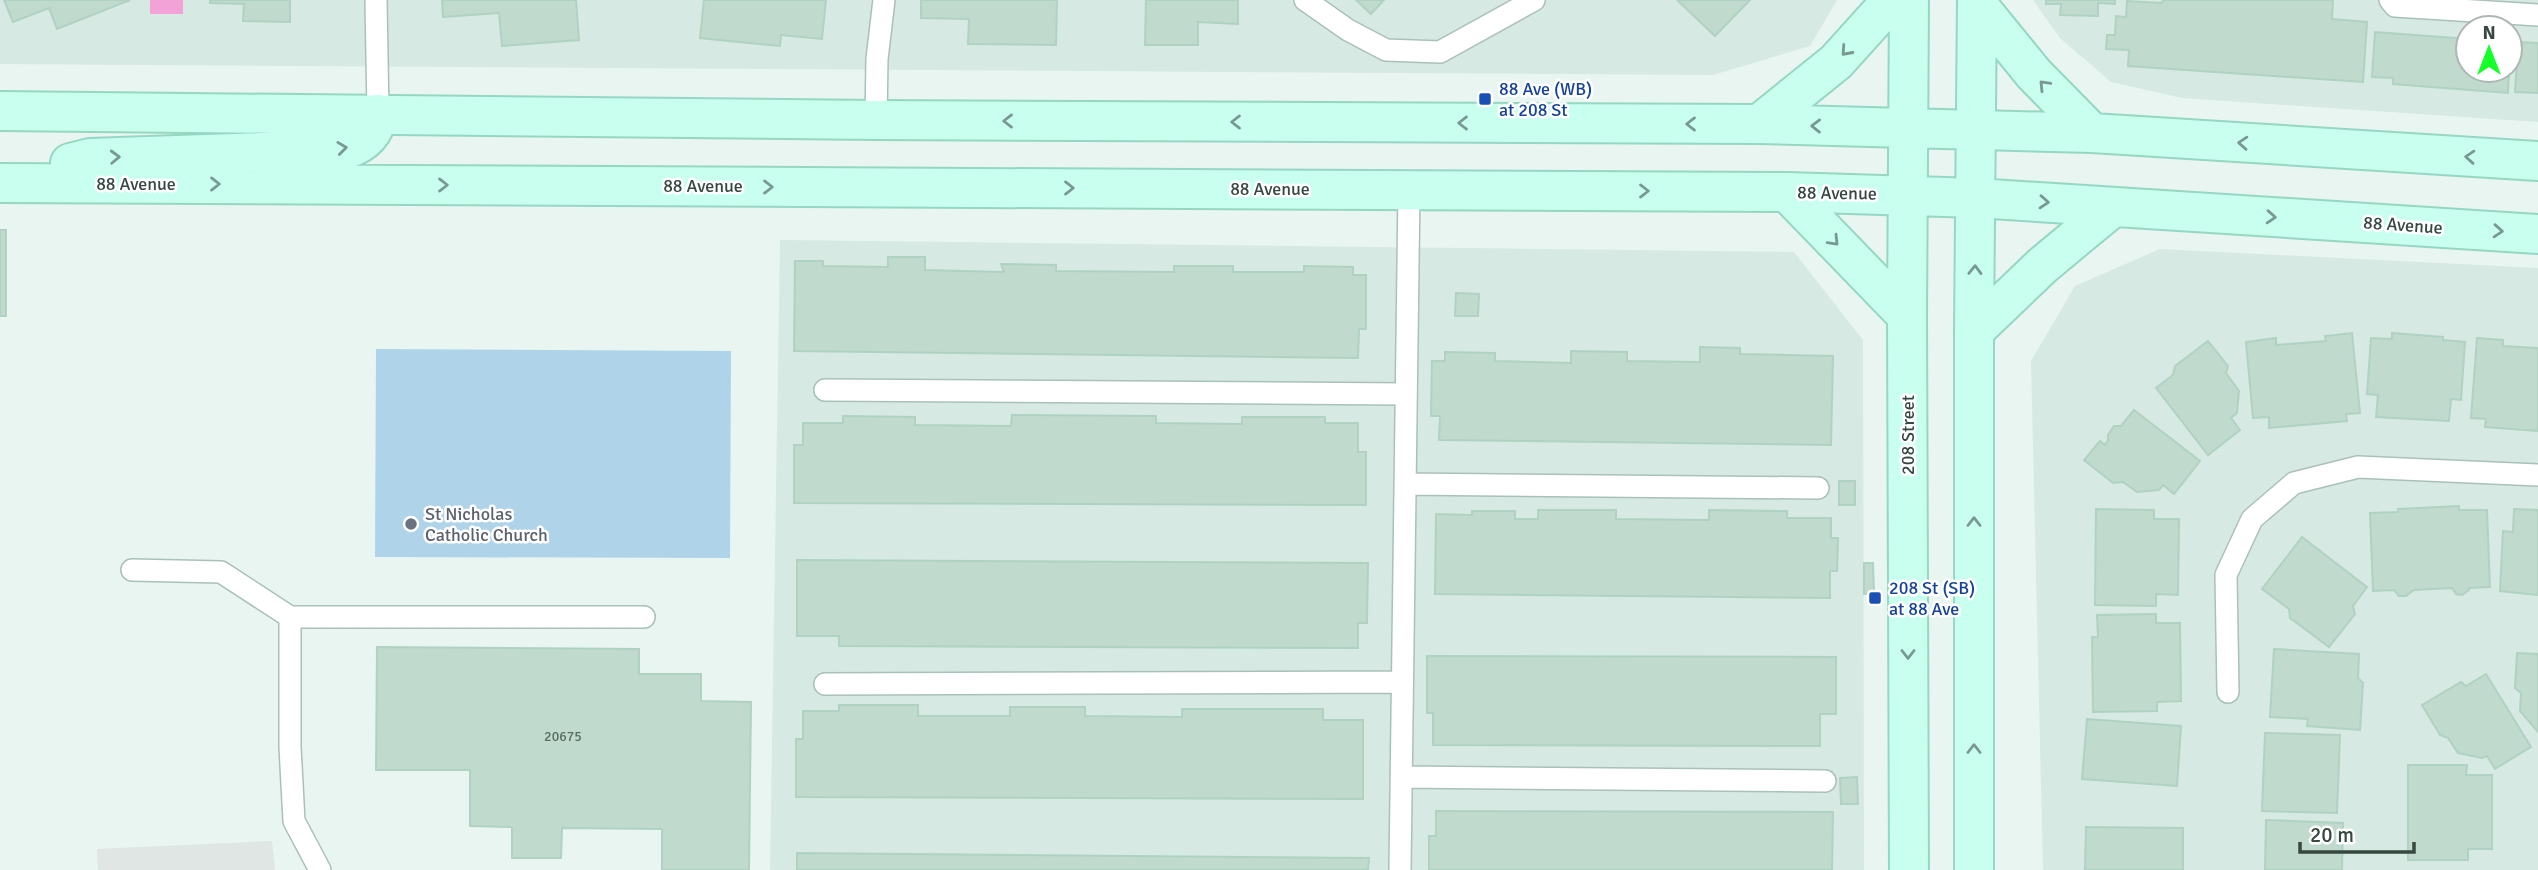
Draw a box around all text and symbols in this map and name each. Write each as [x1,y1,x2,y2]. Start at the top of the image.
north arrow [2454,14,2524,84]
text: N [2482,21,2496,45]
one-way arrow [1842,43,1855,56]
place label: 88 Ave (WB) at 208 St [1499,78,1592,121]
one-way arrow [2040,80,2053,93]
marker: 88 Ave (WB) at 208 St [1477,91,1493,107]
one-way arrow [1002,113,1013,129]
one-way arrow [1230,114,1240,130]
one-way arrow [1457,115,1468,131]
one-way arrow [1685,116,1695,132]
one-way arrow [1810,118,1821,133]
one-way arrow [2237,135,2248,150]
one-way arrow [336,141,348,156]
one-way arrow [110,150,121,165]
one-way arrow [2464,150,2475,165]
street label: 88 Avenue [96,173,176,195]
street label: 88 Avenue [663,175,743,197]
one-way arrow [210,176,221,192]
one-way arrow [438,177,448,193]
street label: 88 Avenue [1230,178,1310,200]
one-way arrow [763,179,774,195]
one-way arrow [1064,180,1075,196]
street label: 88 Avenue [1797,181,1877,205]
one-way arrow [1639,183,1649,199]
one-way arrow [2039,194,2050,209]
one-way arrow [2266,209,2277,224]
street label: 88 Avenue [2362,211,2444,239]
one-way arrow [2493,223,2504,238]
one-way arrow [1826,233,1839,246]
one-way arrow [1967,264,1983,275]
street label: 208 Street [1897,395,1919,475]
place label: St Nicholas Catholic Church [425,503,548,546]
marker: St Nicholas Catholic Church [403,516,419,532]
one-way arrow [1966,516,1982,527]
place label: 208 St (SB) at 88 Ave [1889,577,1975,620]
marker: 208 St (SB) at 88 Ave [1867,590,1883,606]
one-way arrow [1900,649,1916,660]
house number: 20675 [544,728,582,745]
one-way arrow [1966,744,1982,754]
scale bar [2300,810,2414,854]
text: 20 m [2310,822,2354,848]

